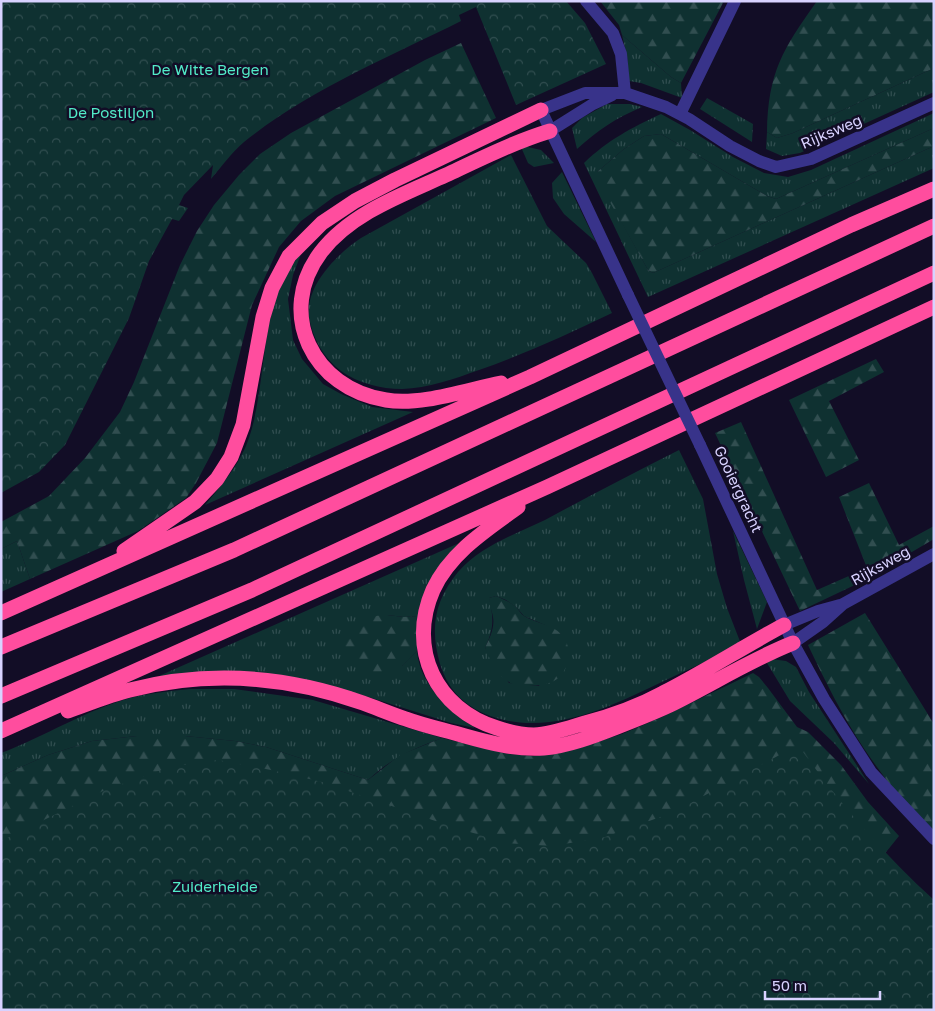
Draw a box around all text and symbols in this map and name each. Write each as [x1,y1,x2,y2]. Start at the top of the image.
park label: De Witte Bergen [151,60,269,78]
park label: De Postiljon [68,103,154,121]
street label: Rijksweg [798,110,864,152]
street label: Gooiergracht [711,443,767,535]
street label: Rijksweg [847,541,913,589]
park label: Zuiderheide [172,877,258,895]
scale bar [765,968,880,1000]
text: 50 m [772,976,807,994]

